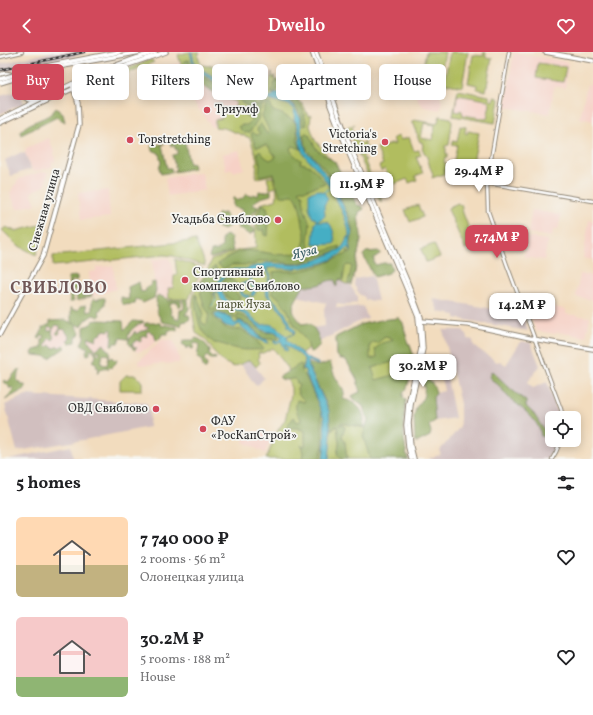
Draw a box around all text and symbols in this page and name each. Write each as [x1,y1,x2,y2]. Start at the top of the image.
text: Dwello [268,14,325,39]
icon: back [16,15,38,37]
icon: heart [555,15,577,37]
chip: Buy [12,64,64,100]
chip: Rent [72,64,129,100]
chip: Filters [137,64,204,100]
chip: New [212,64,268,100]
chip: Apartment [276,64,371,100]
chip: House [379,64,446,100]
place label: Триумф [215,102,258,118]
marker: Триумф [202,105,212,115]
place label: Victoria's Stretching [322,127,377,157]
place label: Topstretching [138,132,211,148]
marker: Topstretching [125,135,135,145]
marker: Victoria's Stretching [380,137,390,147]
pin: 29.4M ₽ [442,159,516,193]
text: 29.4M ₽ [454,163,504,181]
street label: Снежная улица [26,167,64,253]
pin: 11.9M ₽ [325,172,399,206]
text: 11.9M ₽ [339,176,385,194]
place label: Усадьба Свиблово [171,212,270,228]
marker: Усадьба Свиблово [273,215,283,225]
pin: 7.74M ₽ [460,225,534,259]
text: 7.74M ₽ [474,229,520,247]
water label: Яуза [290,241,319,265]
place label: Спортивный комплекс Свиблово [193,265,300,295]
marker: Спортивный комплекс Свиблово [180,275,190,285]
district label: СВИБЛОВО [10,278,108,300]
pin: 14.2M ₽ [485,293,559,327]
park label: парк Яуза [217,297,271,313]
text: 14.2M ₽ [498,297,546,315]
pin: 30.2M ₽ [386,354,460,388]
text: 30.2M ₽ [399,358,447,376]
place label: ОВД Свиблово [68,401,148,417]
marker: ОВД Свиблово [151,404,161,414]
map controls [545,411,581,447]
button: locate [545,411,581,447]
place label: ФАУ «РосКапСтрой» [211,414,297,444]
marker: ФАУ «РосКапСтрой» [198,424,208,434]
text: 5 homes [16,472,81,495]
icon: filters [555,472,577,494]
text: 7 740 000 ₽ [140,528,229,551]
icon: home [48,533,96,581]
icon: heart [555,546,577,568]
text: 2 rooms · 56 m² [140,551,225,569]
text: Олонецкая улица [140,569,244,587]
text: 30.2M ₽ [140,628,204,651]
icon: home [48,633,96,681]
icon: heart [555,646,577,668]
text: 5 rooms · 188 m² [140,651,230,669]
text: House [140,669,176,687]

